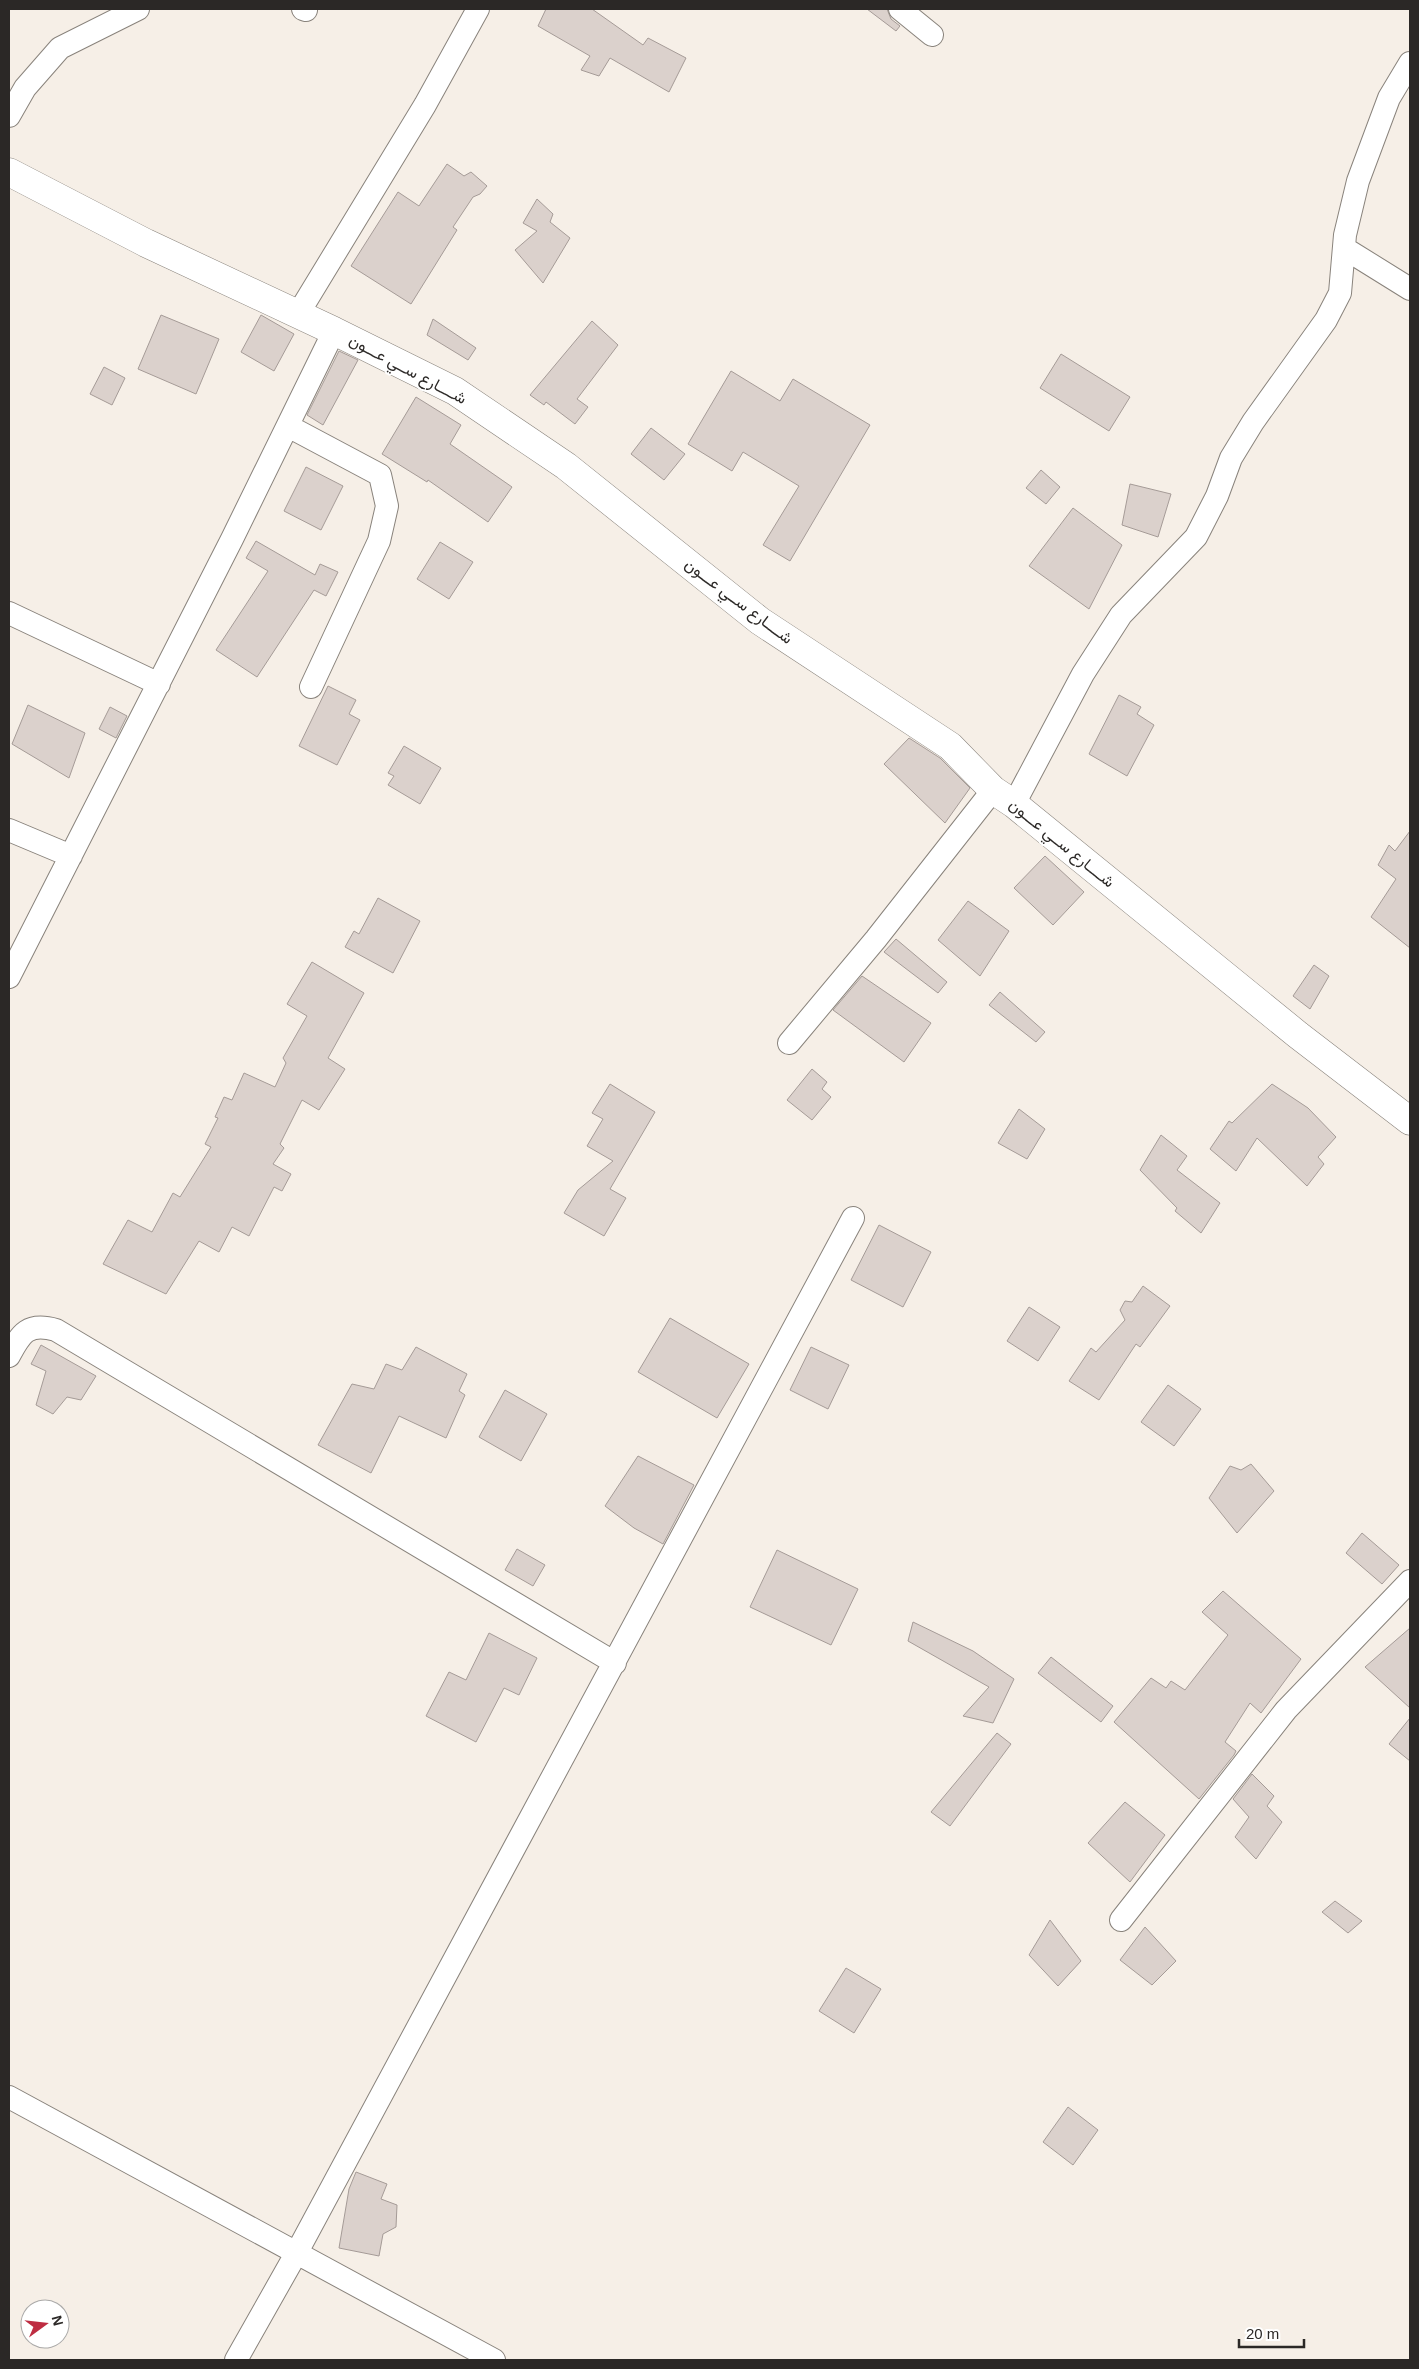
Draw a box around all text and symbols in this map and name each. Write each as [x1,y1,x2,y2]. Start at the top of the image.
street label: شــــارع ســي عـــون [344,331,469,411]
street label: شــــارع ســي عـــون [679,555,796,651]
street label: شــــارع ســي عـــون [1003,795,1118,894]
north arrow [20,2299,70,2349]
text: N [49,2314,67,2328]
scale bar [1239,2316,1304,2348]
text: 20 m [1246,2325,1279,2342]

